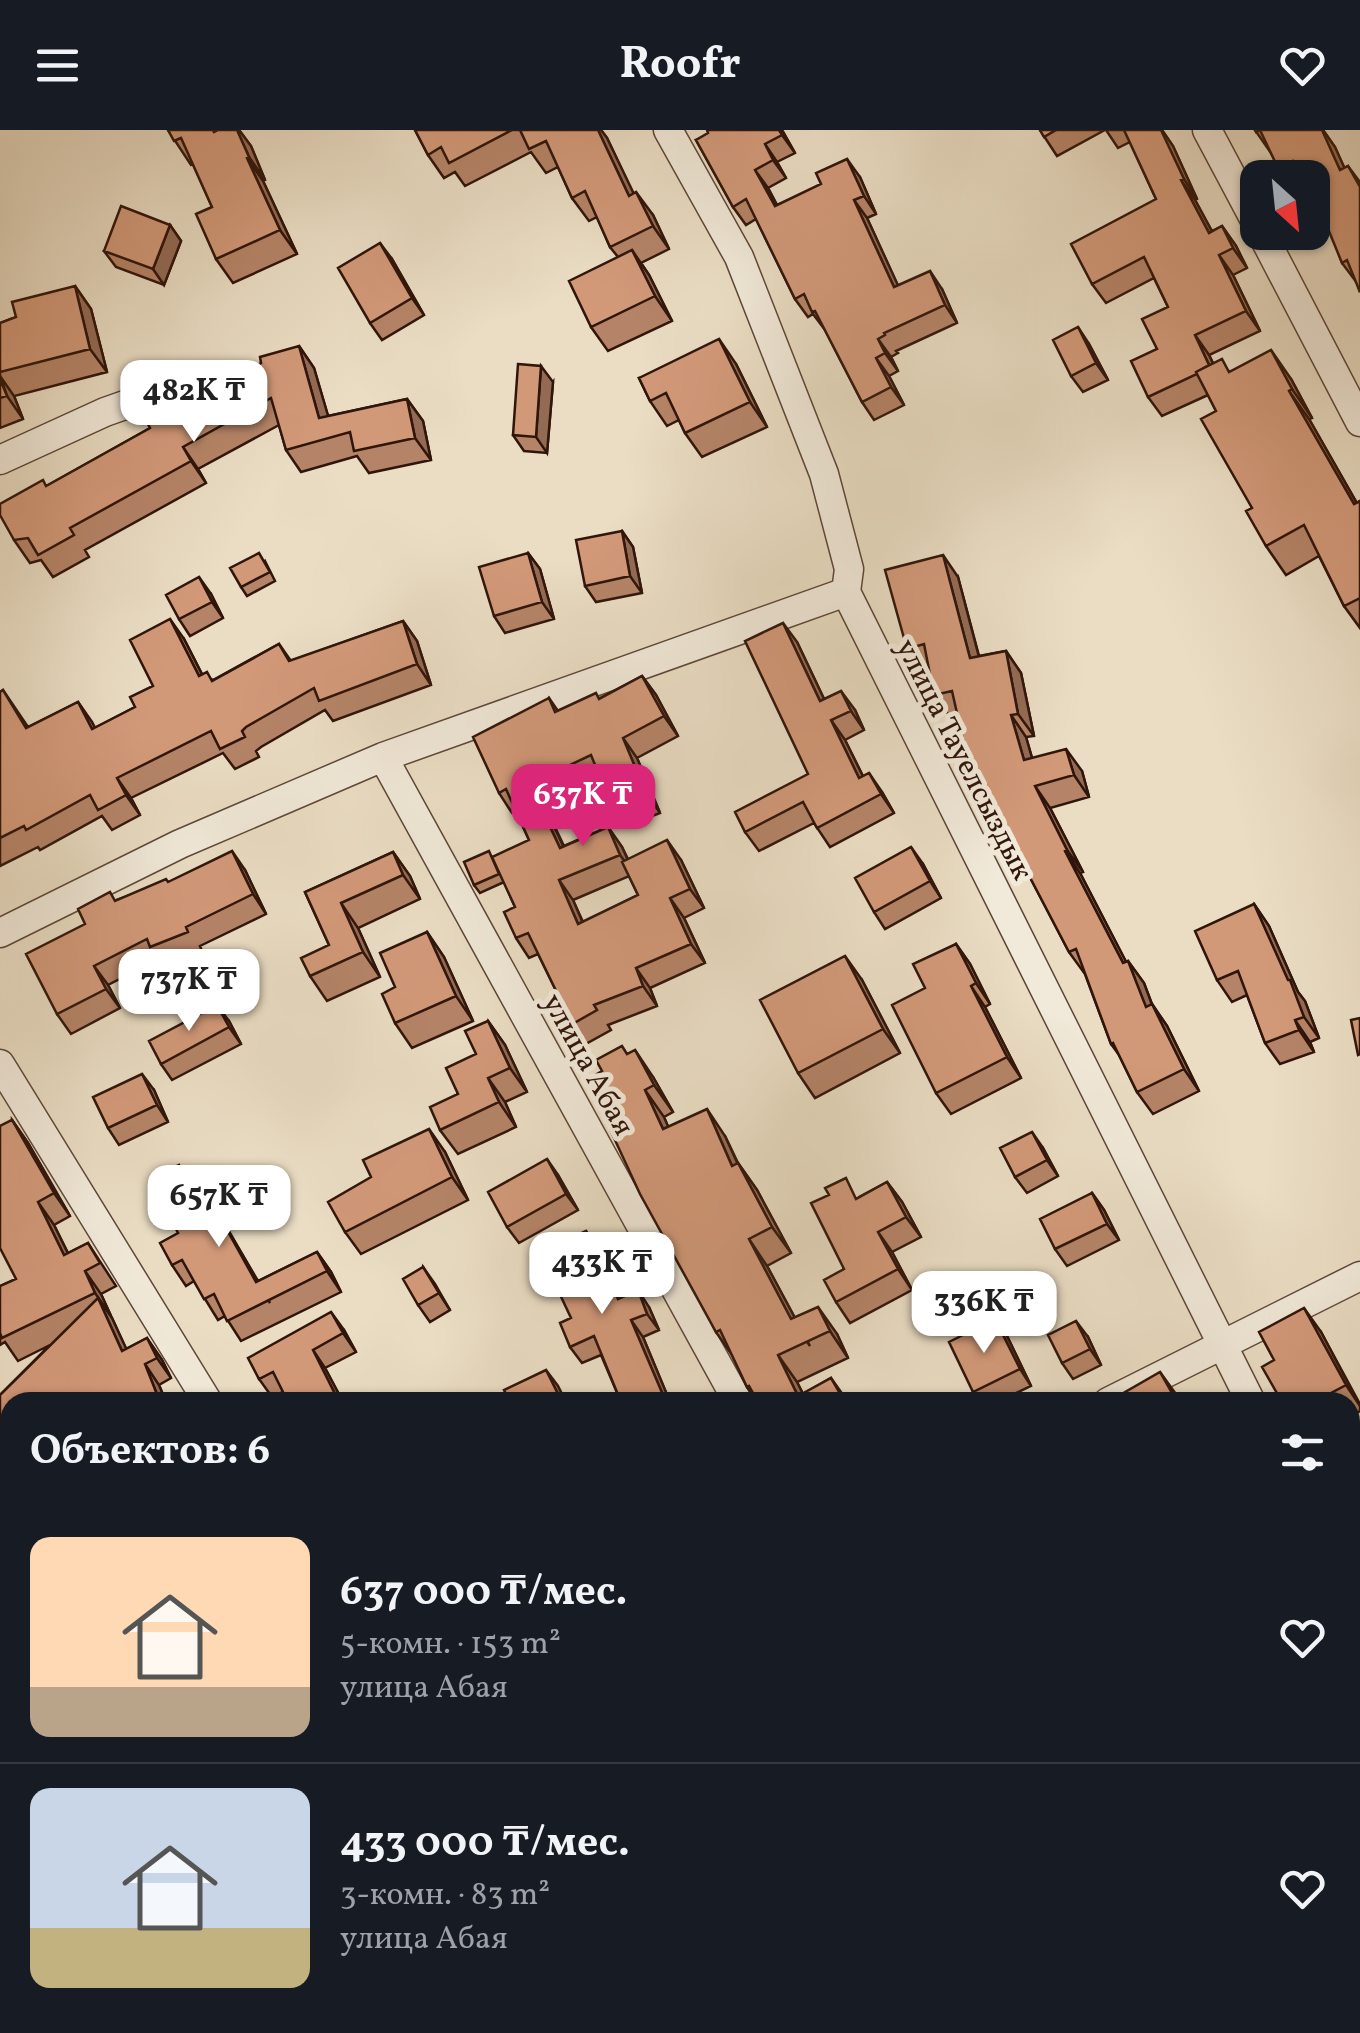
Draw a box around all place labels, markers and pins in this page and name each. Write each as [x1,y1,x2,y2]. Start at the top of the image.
pin: 482K ₸ [113,360,275,445]
pin: 637K ₸ [502,764,664,849]
pin: 737K ₸ [108,949,270,1034]
pin: 657K ₸ [138,1165,300,1250]
pin: 433K ₸ [521,1232,683,1317]
pin: 336K ₸ [903,1271,1065,1356]

